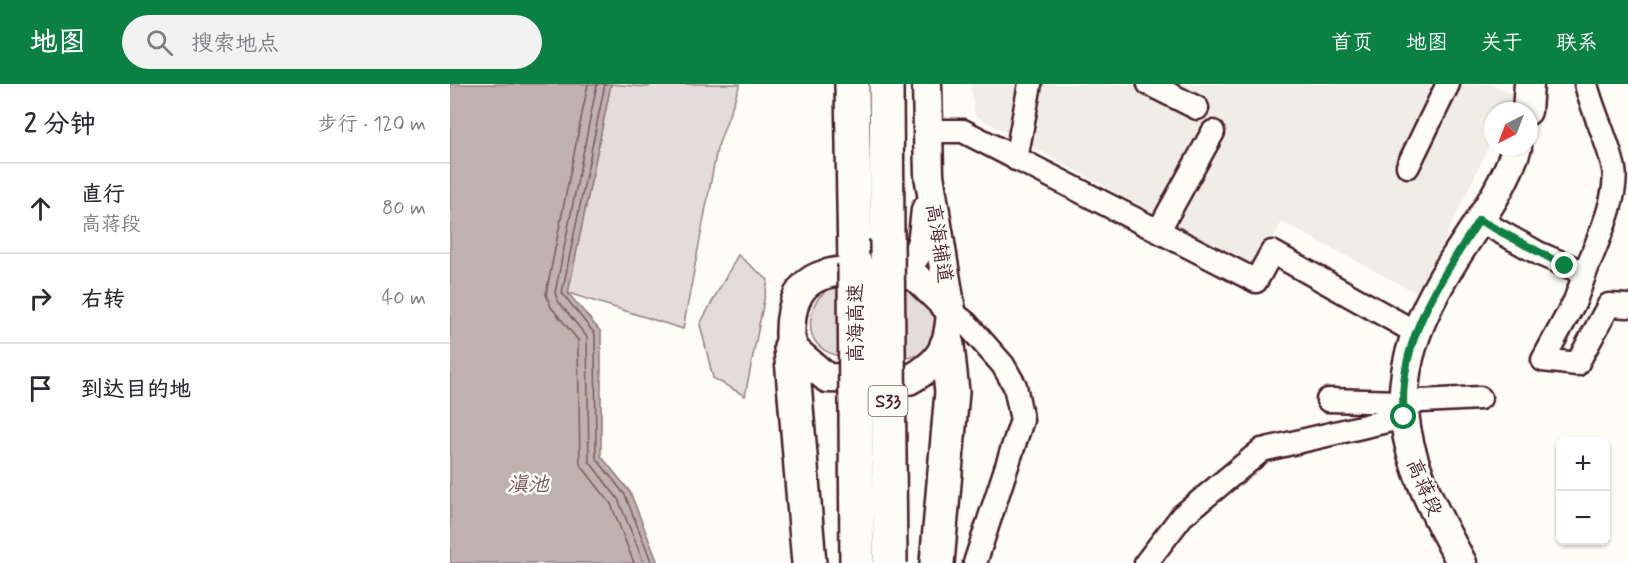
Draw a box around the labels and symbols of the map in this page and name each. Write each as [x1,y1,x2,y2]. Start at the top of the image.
north arrow [1484,102,1538,156]
street label: 高海辅道 [919,202,958,285]
route end [1551,252,1577,278]
street label: 高海高速 [843,283,870,363]
road number: S33 [868,386,908,416]
route start [1390,403,1416,429]
street label: 高蒋段 [1399,455,1448,520]
water label: 滇池 [507,471,550,499]

